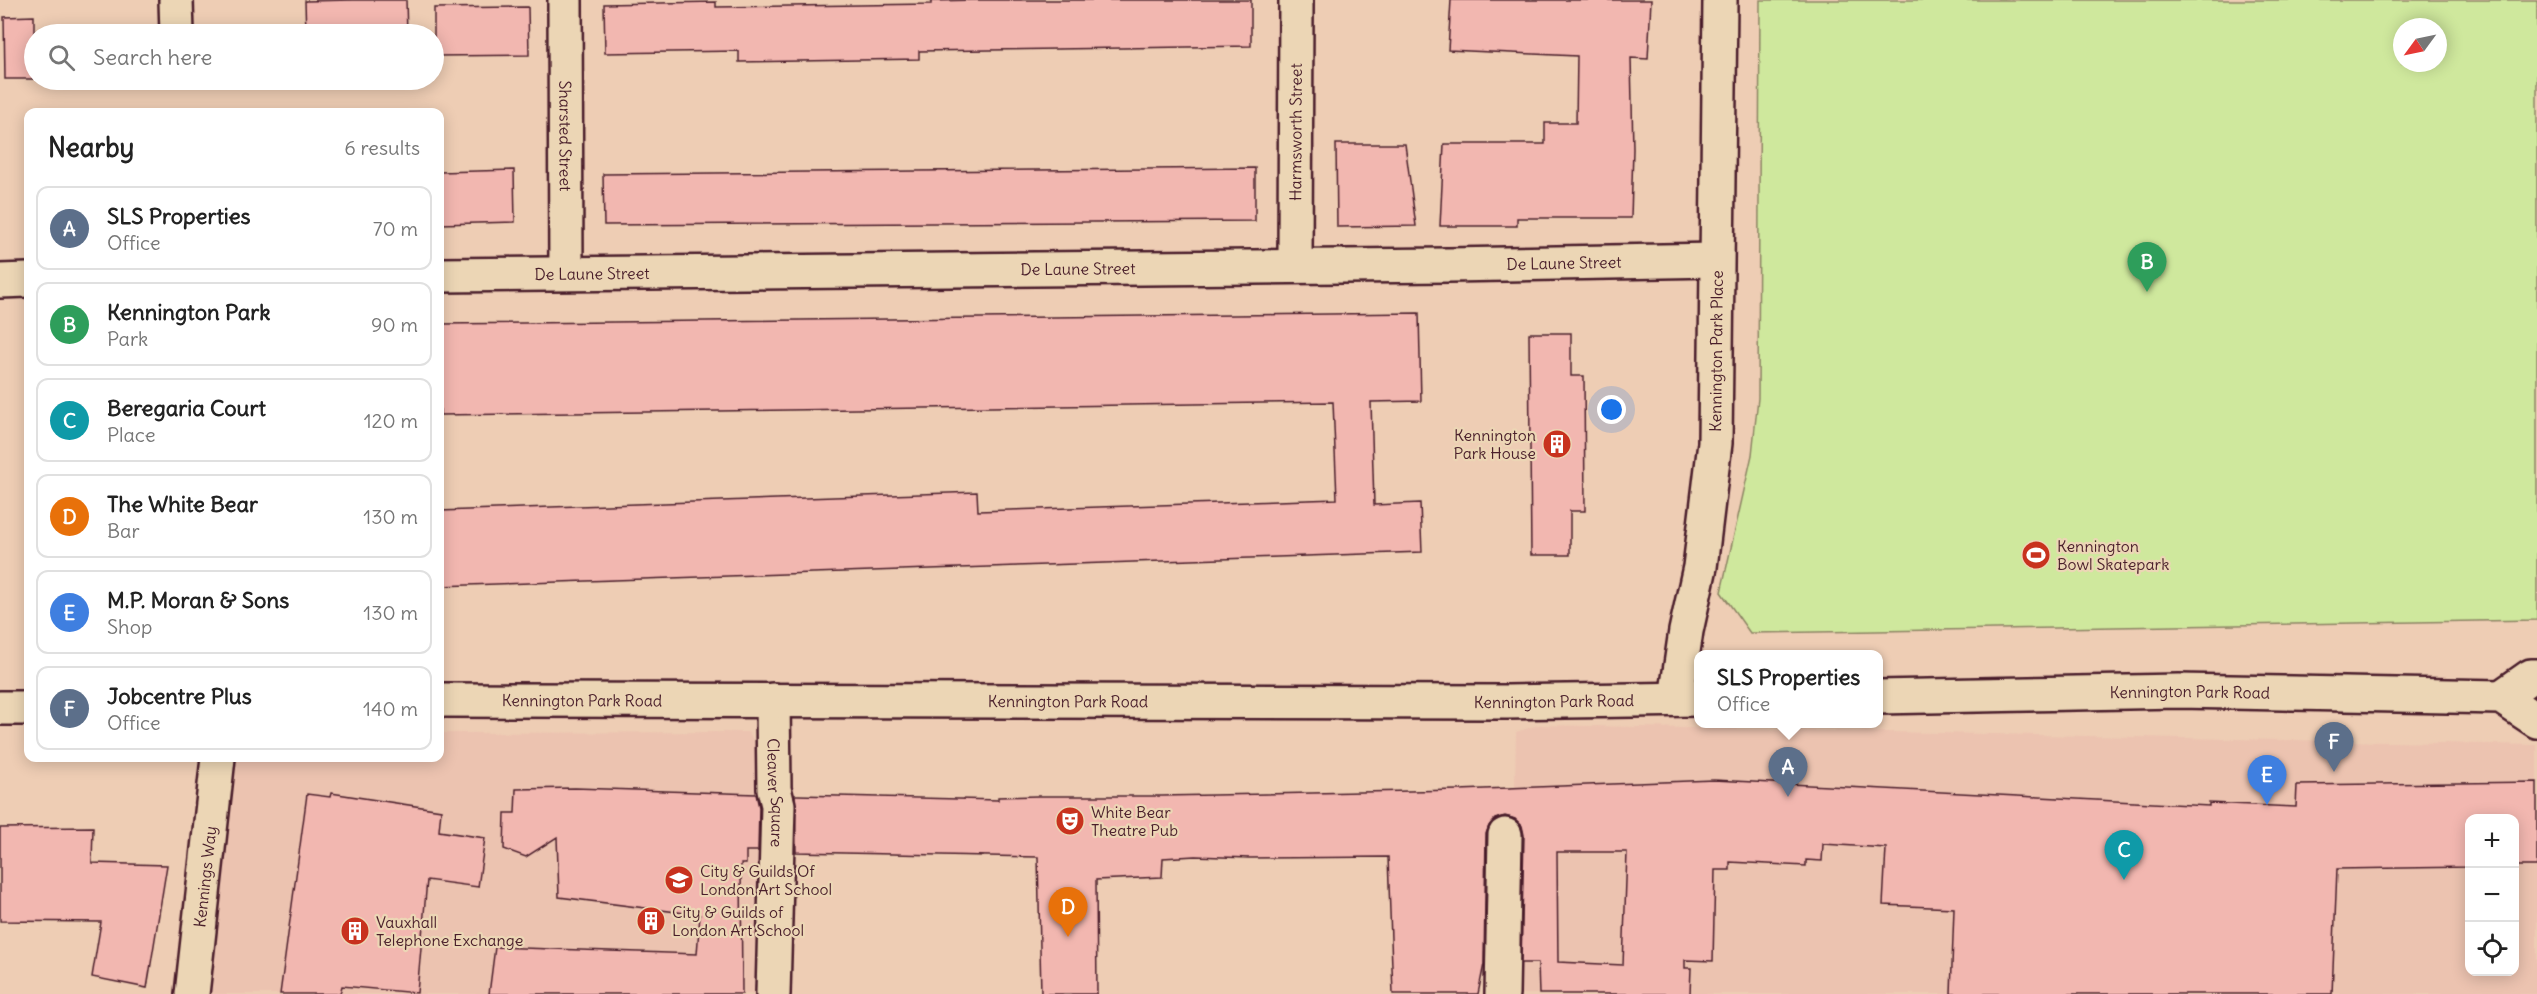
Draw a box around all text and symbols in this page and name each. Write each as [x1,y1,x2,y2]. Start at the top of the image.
north arrow [2393,18,2447,72]
search box [24,24,444,90]
icon: search [45,41,78,74]
text: Search here [93,43,212,71]
street label: Harmsworth Street [1285,62,1306,201]
street label: Sharsted Street [555,81,576,192]
text: Nearby [48,131,134,164]
text: 6 results [344,135,420,160]
text: SLS Properties [107,202,251,230]
text: A [63,216,76,241]
text: 70 m [373,216,418,241]
text: Office [107,230,161,255]
pin: B [2128,242,2166,292]
street label: De Laune Street [1506,252,1622,274]
street label: De Laune Street [1020,258,1136,279]
street label: De Laune Street [534,263,650,284]
street label: Kennington Park Place [1705,270,1727,432]
text: Kennington Park [107,298,271,326]
text: B [63,312,76,337]
text: 90 m [371,312,418,337]
text: Park [107,326,148,351]
text: Beregaria Court [107,394,266,422]
your location [1597,395,1626,424]
text: C [63,408,76,433]
text: 120 m [364,408,418,433]
text: Place [107,422,155,447]
place label: Kennington Park House [1453,425,1536,463]
building icon: Kennington Park House [1541,428,1573,460]
text: The White Bear [107,490,258,518]
text: D [62,504,77,529]
text: 130 m [363,504,418,529]
text: Bar [107,518,140,543]
place label: Kennington Bowl Skatepark [2057,536,2169,574]
sports icon: Kennington Bowl Skatepark [2020,539,2052,571]
text: M.P. Moran & Sons [107,586,289,614]
text: E [64,600,75,625]
text: 130 m [363,600,418,625]
text: Shop [107,614,152,639]
popup [1694,650,1883,728]
text: SLS Properties [1717,663,1860,691]
street label: Kennington Park Road [2110,681,2270,703]
text: Jobcentre Plus [107,682,252,710]
street label: Kennington Park Road [502,690,662,710]
street label: Kennington Park Road [1474,690,1634,712]
street label: Kennington Park Road [988,691,1148,711]
text: Office [1717,691,1770,716]
text: F [64,696,75,721]
text: 140 m [363,696,418,721]
text: Office [107,710,161,735]
pin: F [2314,722,2354,772]
street label: Cleaver Square [763,738,788,848]
pin: A [1768,748,1808,797]
pin: E [2248,756,2286,805]
place label: White Bear Theatre Pub [1091,802,1178,840]
theatre icon: White Bear Theatre Pub [1054,805,1086,837]
map controls [2465,814,2519,976]
button: + [2465,814,2519,868]
street label: Kennings Way [189,825,220,928]
pin: C [2104,830,2144,880]
place label: City & Guilds Of London Art School [700,861,832,899]
school or university icon: City & Guilds Of London Art School [663,864,695,896]
button: − [2465,868,2519,922]
pin: D [1048,888,1088,937]
place label: City & Guilds of London Art School [672,902,804,940]
building icon: City & Guilds of London Art School [635,905,667,937]
place label: Vauxhall Telephone Exchange [376,912,523,950]
building icon: Vauxhall Telephone Exchange [339,915,371,947]
button: locate [2465,922,2519,976]

